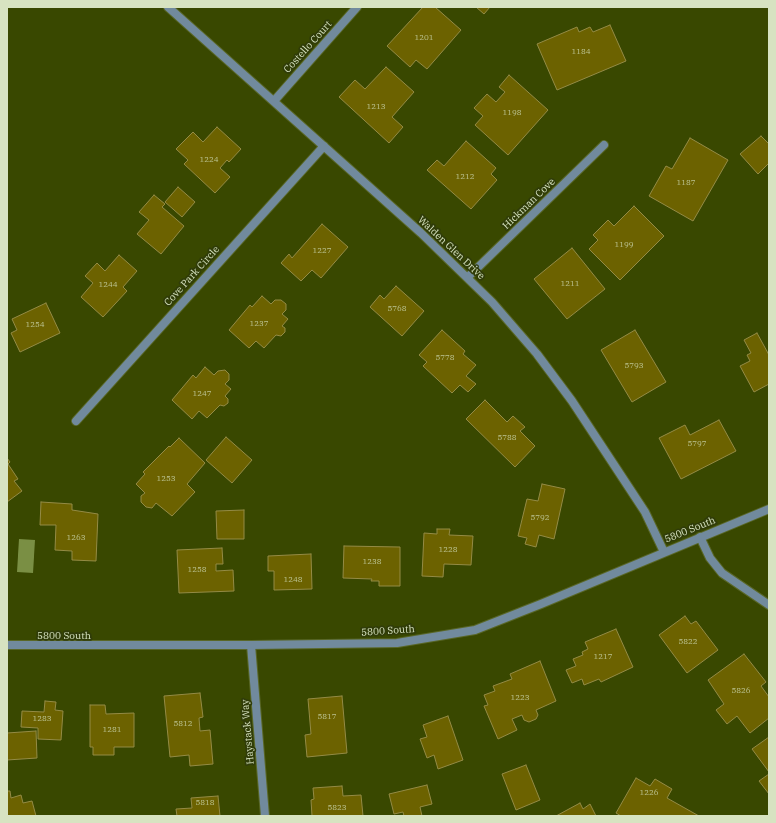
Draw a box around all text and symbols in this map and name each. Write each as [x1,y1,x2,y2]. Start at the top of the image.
street label: Costello Court [281,18,335,76]
house number: 1201 [414,33,434,43]
house number: 1184 [571,47,591,57]
house number: 1213 [366,102,386,112]
house number: 1198 [502,108,522,118]
house number: 1224 [199,155,219,165]
house number: 1212 [455,172,475,182]
street label: Hickman Cove [500,176,558,232]
house number: 1187 [676,178,696,188]
street label: Walden Glen Drive [415,214,487,282]
house number: 1199 [614,240,634,250]
street label: Cove Park Circle [162,244,222,308]
house number: 1227 [312,246,332,256]
house number: 1211 [560,279,580,289]
house number: 1244 [98,280,118,290]
house number: 5768 [387,304,407,314]
house number: 1237 [249,319,269,329]
house number: 1254 [25,320,45,330]
house number: 5778 [435,353,455,363]
house number: 5793 [624,361,644,371]
house number: 1247 [192,389,212,399]
house number: 5788 [497,433,517,443]
house number: 5797 [687,439,707,449]
house number: 1253 [156,474,176,484]
house number: 5792 [530,513,550,523]
street label: 5800 South [663,514,717,546]
house number: 1263 [66,533,86,543]
house number: 1228 [438,545,458,555]
house number: 1238 [362,557,382,567]
house number: 1258 [187,565,207,575]
house number: 1248 [283,575,303,585]
street label: 5800 South [361,623,415,639]
street label: 5800 South [37,630,91,642]
house number: 5822 [678,637,698,647]
house number: 1217 [593,652,613,662]
house number: 5826 [731,686,751,696]
house number: 1223 [510,693,530,703]
street label: Haystack Way [239,699,257,765]
house number: 5817 [317,712,337,722]
house number: 1283 [32,714,52,724]
house number: 5812 [173,719,193,729]
house number: 1281 [102,725,122,735]
house number: 1226 [639,788,659,798]
house number: 5818 [195,798,215,808]
house number: 5823 [327,803,347,813]

